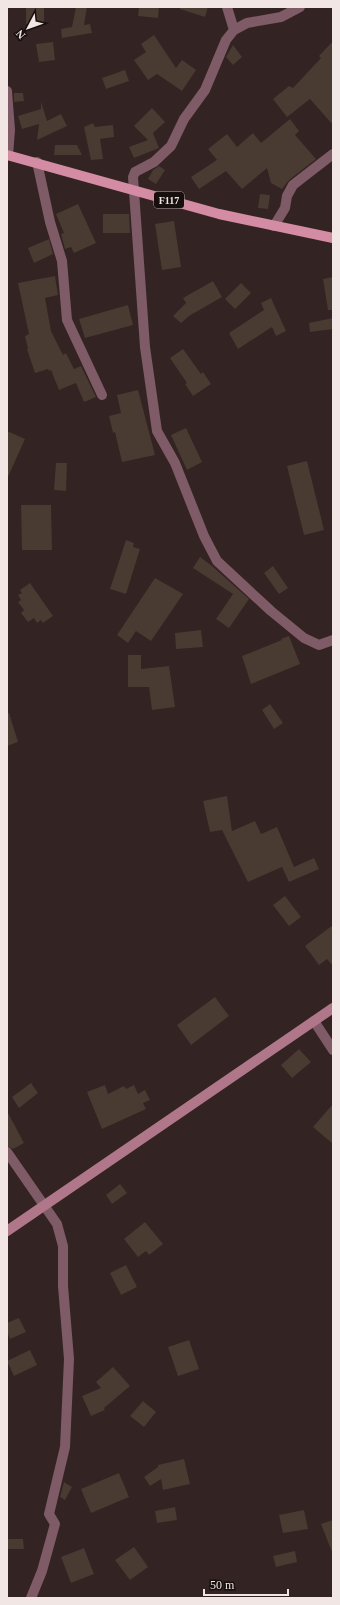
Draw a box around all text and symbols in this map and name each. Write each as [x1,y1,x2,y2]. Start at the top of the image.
north arrow [8,8,48,48]
text: N [13,28,28,41]
road number: F117 [154,192,184,208]
scale bar [204,1571,288,1597]
text: 50 m [210,1578,235,1592]

